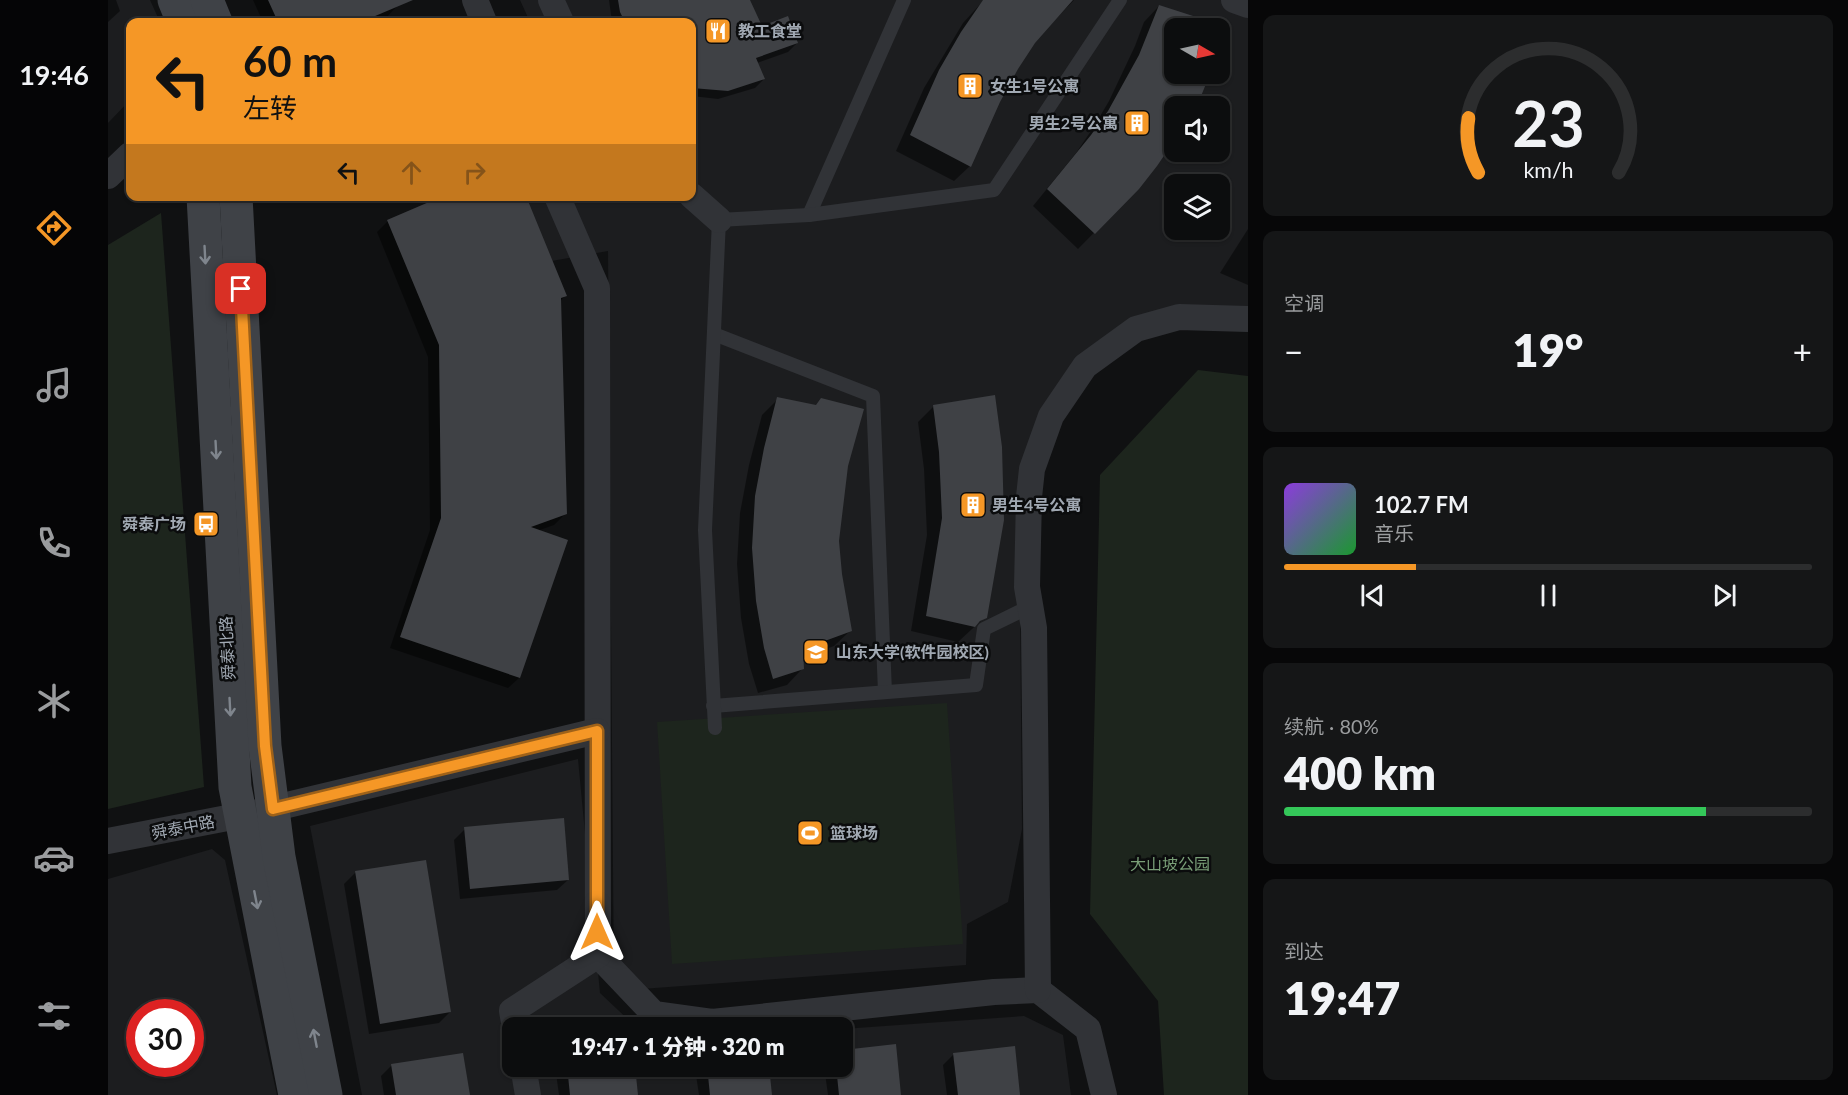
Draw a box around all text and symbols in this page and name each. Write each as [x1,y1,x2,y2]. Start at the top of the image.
restaurant icon: 教工食堂 [703,16,733,46]
north arrow [1164,18,1230,84]
map controls [1164,18,1230,240]
place label: 教工食堂 [738,21,802,40]
text: 60 m [243,36,337,86]
icon: left [144,42,222,120]
text: 19:46 [19,58,89,91]
building icon: 女生1号公寓 [955,71,985,101]
place label: 女生1号公寓 [990,76,1079,95]
text: 23 [1512,85,1584,160]
text: 左转 [243,91,297,124]
button: sound [1164,96,1230,162]
building icon: 男生2号公寓 [1122,108,1152,138]
place label: 男生2号公寓 [1029,113,1118,132]
icon: left [332,156,365,189]
icon: ahead [395,156,428,189]
icon: right [458,156,491,189]
text: km/h [1523,157,1573,183]
button: layers [1164,174,1230,240]
icon: directions [33,207,75,249]
one-way arrow [200,244,211,264]
pin [215,263,266,314]
icon: arrive [224,272,257,305]
text: 空调 [1284,291,1324,315]
text: 19° [1513,323,1583,377]
text: − [1284,331,1303,371]
text: + [1793,331,1812,371]
icon: music [33,364,75,406]
one-way arrow [210,439,221,459]
building icon: 男生4号公寓 [958,490,988,520]
text: 102.7 FM [1374,491,1469,518]
place label: 男生4号公寓 [992,495,1081,514]
bus stop icon: 舜泰广场 [191,509,221,539]
place label: 舜泰广场 [122,514,186,533]
text: 音乐 [1374,521,1414,545]
icon: phone [33,522,75,564]
icon: previous [1356,579,1389,612]
icon: pause [1532,579,1565,612]
icon: next [1708,579,1741,612]
street label: 舜泰北路 [215,616,238,680]
school or university icon: 山东大学(软件园校区) [801,637,831,667]
place label: 山东大学(软件园校区) [836,642,989,661]
icon: climate [33,680,75,722]
one-way arrow [225,697,236,717]
text: 续航 · 80% [1284,714,1379,738]
text: 400 km [1284,746,1436,800]
street label: 舜泰中路 [150,811,216,842]
sports icon: 篮球场 [795,818,825,848]
place label: 篮球场 [830,823,878,842]
icon: car [33,837,75,879]
park label: 大山坡公园 [1130,854,1210,873]
one-way arrow [251,890,262,909]
position arrow [565,900,629,964]
text: 到达 [1284,939,1324,963]
text: 19:47 [1284,971,1400,1025]
icon: filters [33,995,75,1037]
speed limit sign: 30 [126,999,204,1077]
one-way arrow [309,1028,320,1048]
text: 19:47 · 1 分钟 · 320 m [571,1033,784,1060]

